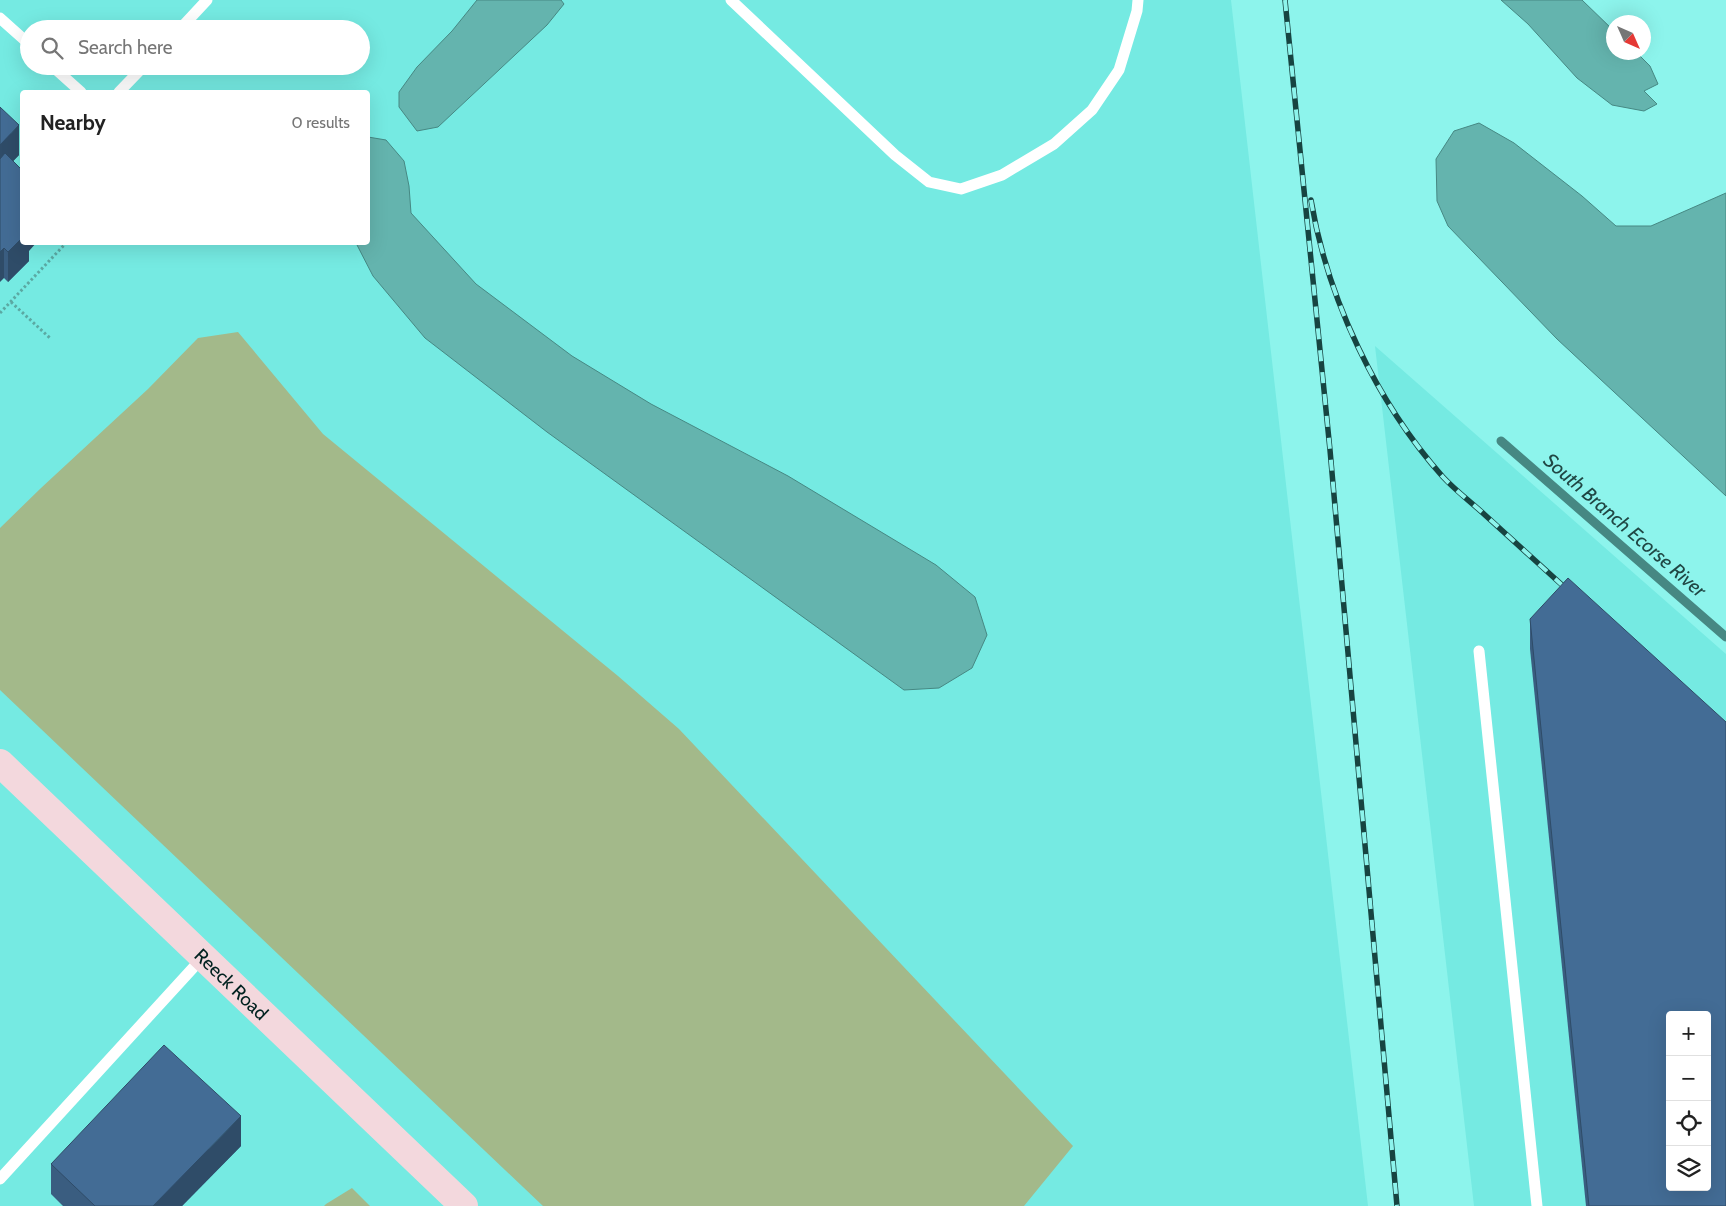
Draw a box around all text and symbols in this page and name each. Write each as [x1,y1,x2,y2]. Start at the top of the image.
north arrow [1606,15,1651,60]
search box [20,20,370,75]
icon: search [38,34,66,62]
text: Search here [78,36,172,59]
text: Nearby [40,110,106,135]
text: 0 results [291,113,350,132]
water label: South Branch Ecorse River [1539,448,1712,603]
street label: Reeck Road [190,943,273,1024]
map controls [1666,1011,1711,1191]
button: + [1666,1011,1711,1056]
button: − [1666,1056,1711,1101]
button: locate [1666,1101,1711,1146]
button: layers [1666,1146,1711,1191]

